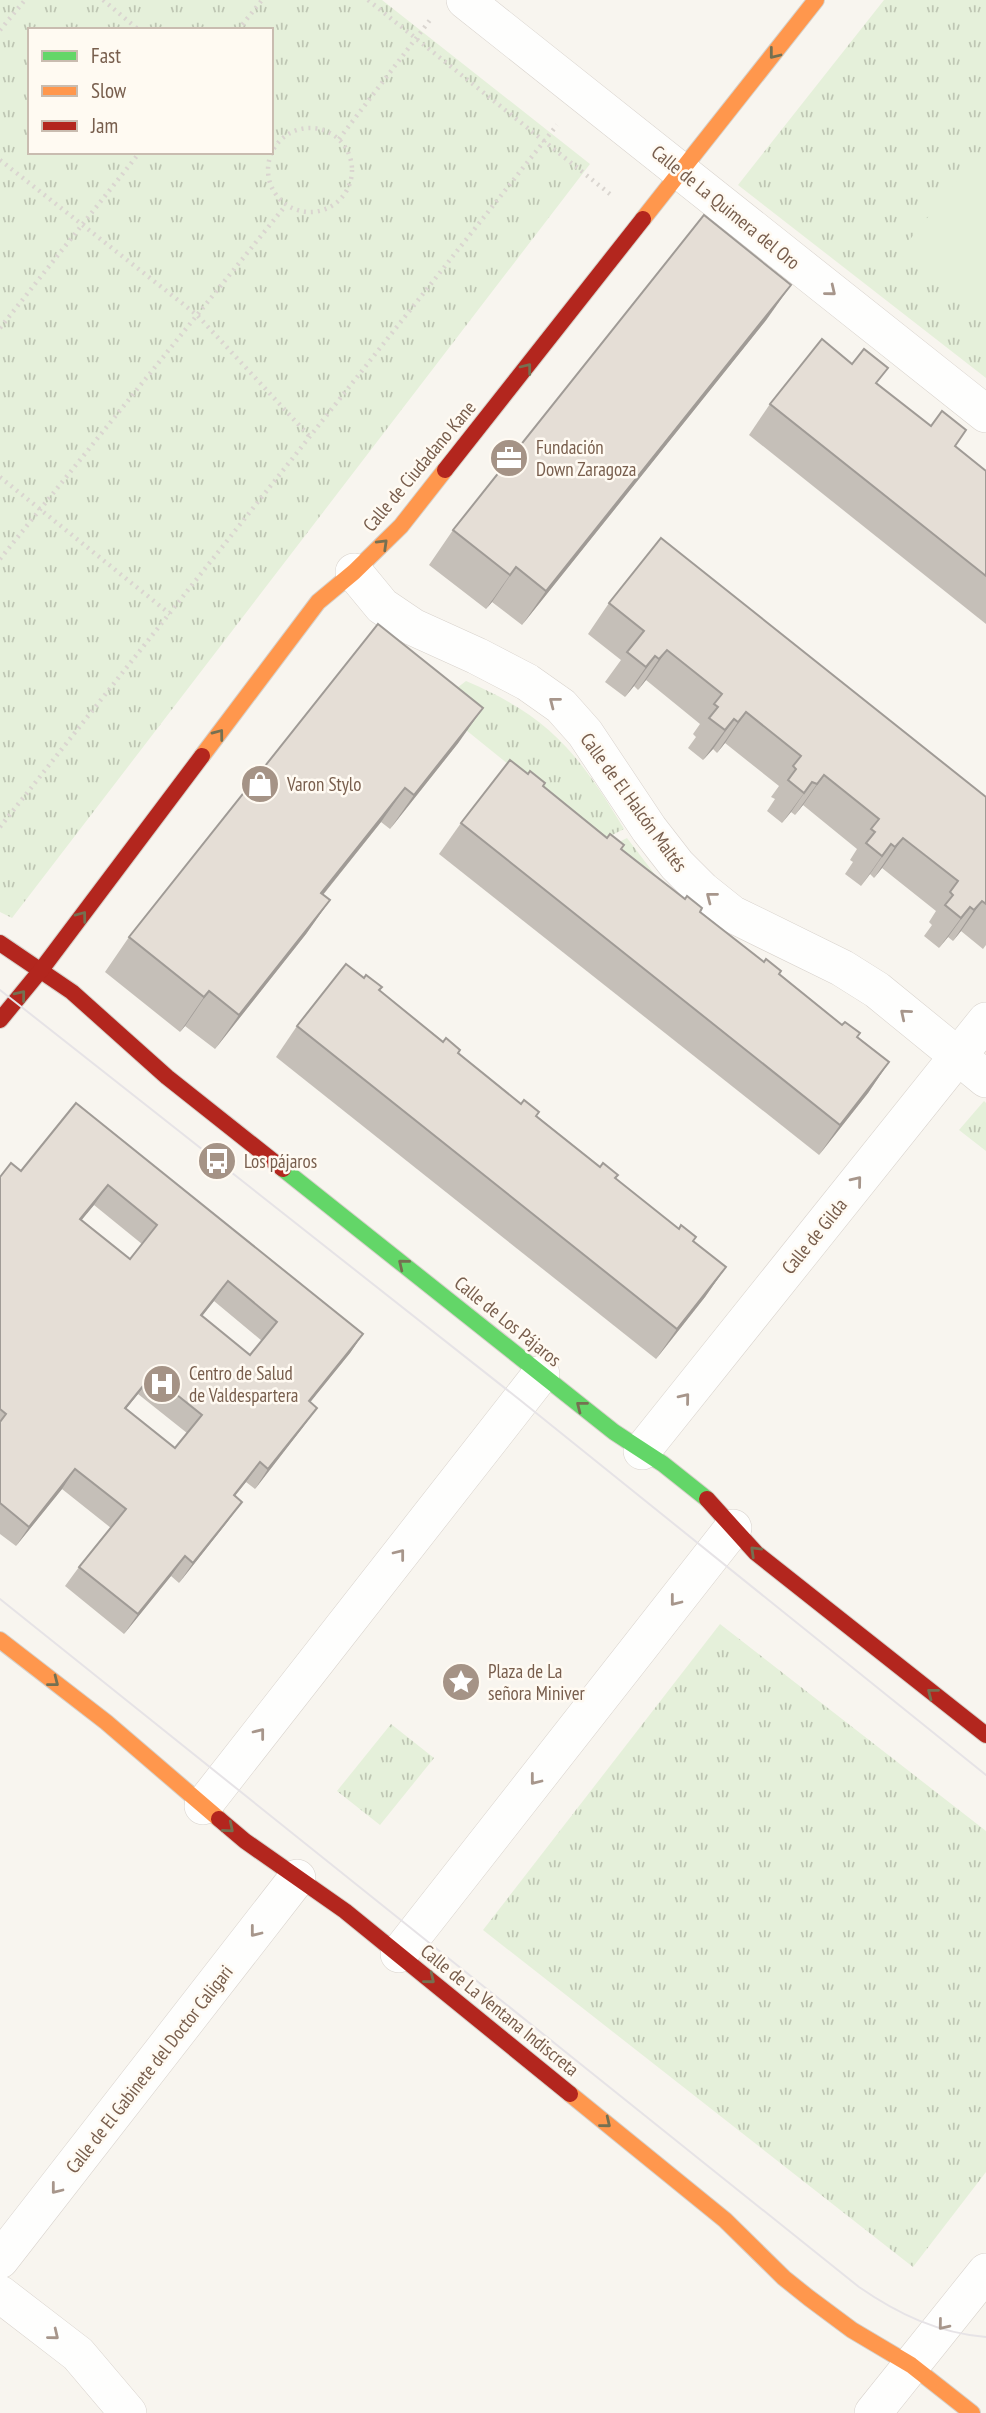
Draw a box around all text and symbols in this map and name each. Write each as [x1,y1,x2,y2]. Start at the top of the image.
legend [28,28,273,154]
text: Fast [91,42,121,69]
one-way arrow [770,46,783,58]
text: Slow [91,77,127,104]
text: Jam [90,112,118,139]
street label: Calle de La Quimera del Oro [647,140,805,274]
one-way arrow [823,282,835,295]
one-way arrow [518,363,531,375]
street label: Calle de Ciudadano Kane [357,396,481,536]
place label: Fundación Down Zaragoza [536,435,636,481]
office icon: Fundación Down Zaragoza [488,437,530,479]
one-way arrow [375,539,388,552]
one-way arrow [549,697,561,710]
street label: Calle de El Halcón Maltés [575,728,693,876]
one-way arrow [211,729,224,742]
shop icon: Varon Stylo [239,763,281,805]
place label: Varon Stylo [286,772,361,796]
one-way arrow [706,892,718,905]
one-way arrow [74,911,87,924]
one-way arrow [13,991,25,1004]
one-way arrow [900,1009,912,1022]
bus stop icon: Los pájaros [196,1140,238,1182]
place label: Los pájaros [244,1149,317,1173]
one-way arrow [849,1177,862,1189]
street label: Calle de Gilda [776,1193,852,1279]
one-way arrow [398,1260,410,1273]
street label: Calle de Los Pájaros [450,1271,566,1371]
place label: Centro de Salud de Valdespartera [189,1361,298,1407]
hospital icon: Centro de Salud de Valdespartera [141,1363,183,1405]
one-way arrow [676,1393,689,1405]
one-way arrow [576,1402,589,1414]
one-way arrow [750,1546,763,1559]
one-way arrow [392,1549,405,1562]
one-way arrow [671,1593,684,1606]
place label: Plaza de La señora Miniver [488,1659,586,1705]
place icon: Plaza de La señora Miniver [440,1661,482,1703]
one-way arrow [46,1674,59,1687]
one-way arrow [928,1688,940,1701]
one-way arrow [252,1729,264,1742]
one-way arrow [531,1773,544,1785]
one-way arrow [220,1820,233,1832]
one-way arrow [251,1924,264,1937]
street label: Calle de La Ventana Indiscreta [416,1939,584,2081]
street label: Calle de El Gabinete del Doctor Caligari [60,1960,238,2178]
one-way arrow [421,1971,434,1983]
one-way arrow [598,2115,611,2127]
one-way arrow [51,2181,64,2194]
one-way arrow [939,2318,952,2330]
one-way arrow [46,2327,59,2340]

